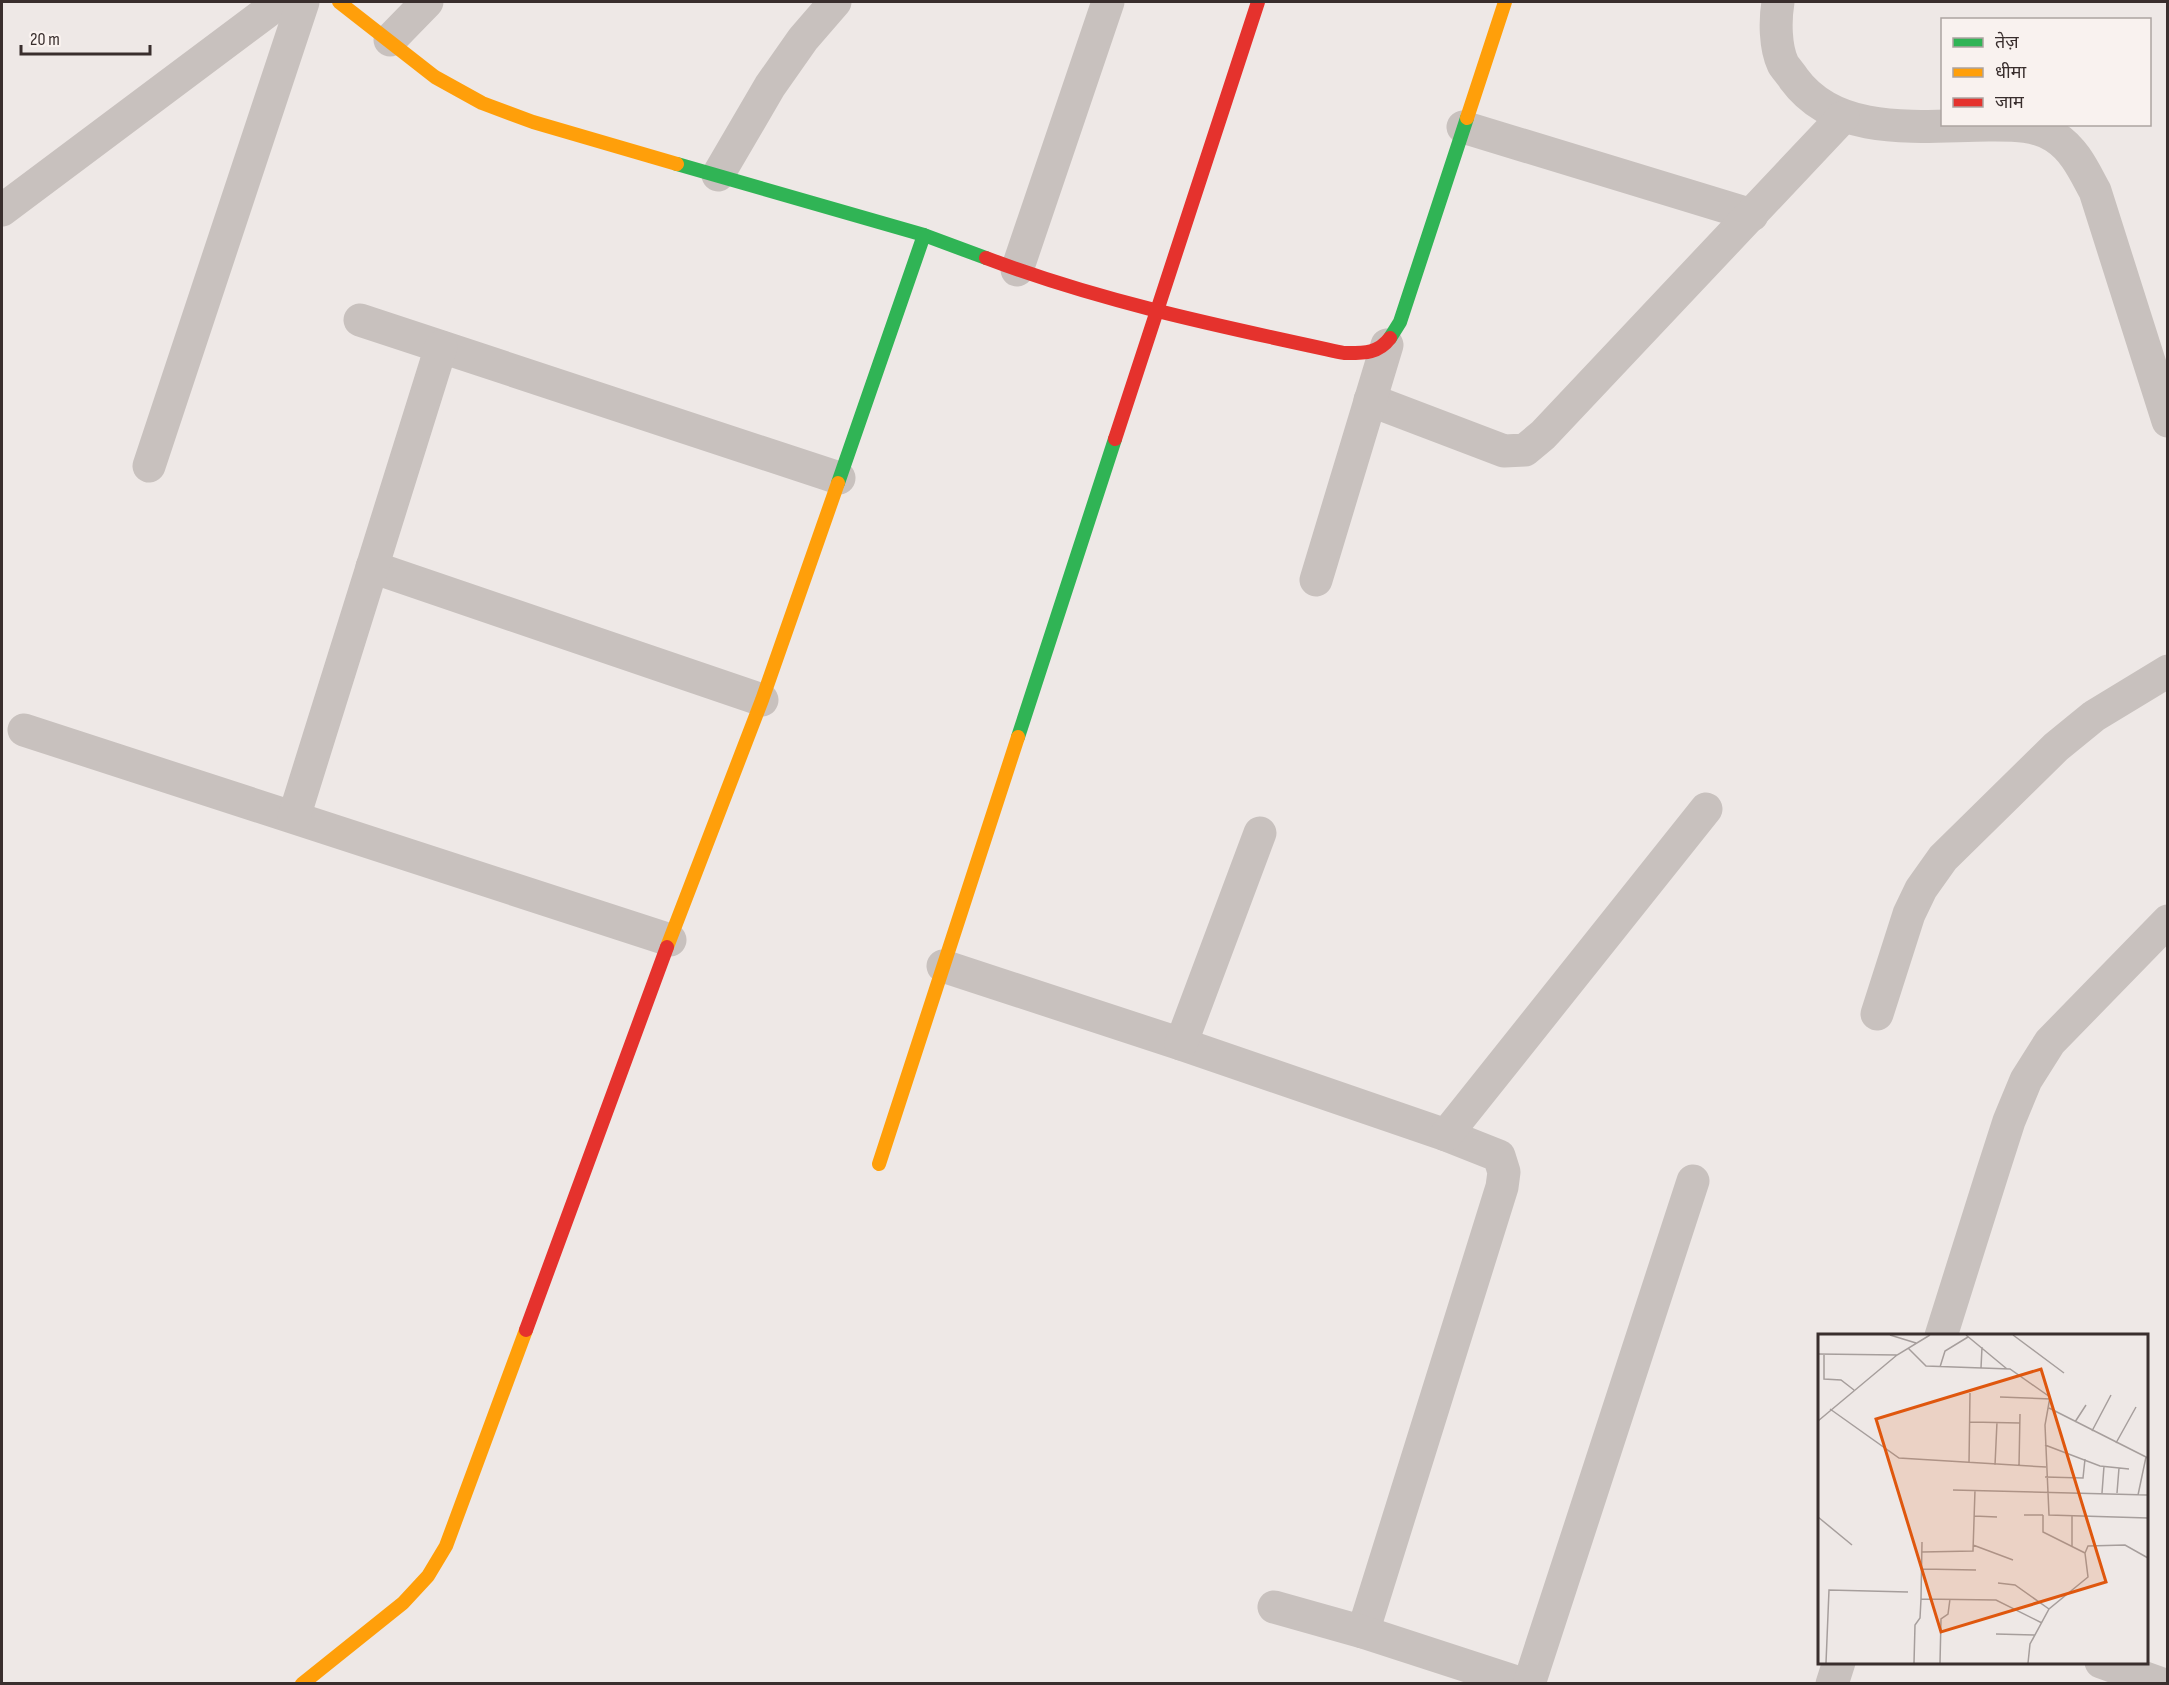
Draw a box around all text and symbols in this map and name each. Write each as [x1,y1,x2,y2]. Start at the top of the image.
scale bar [21,18,150,56]
legend [1941,18,2151,126]
text: 20 m [30,29,60,50]
text: तेज़ [1995,31,2019,53]
text: धीमा [1995,62,2026,83]
text: जाम [1995,92,2025,113]
inset map [1818,1334,2148,1664]

